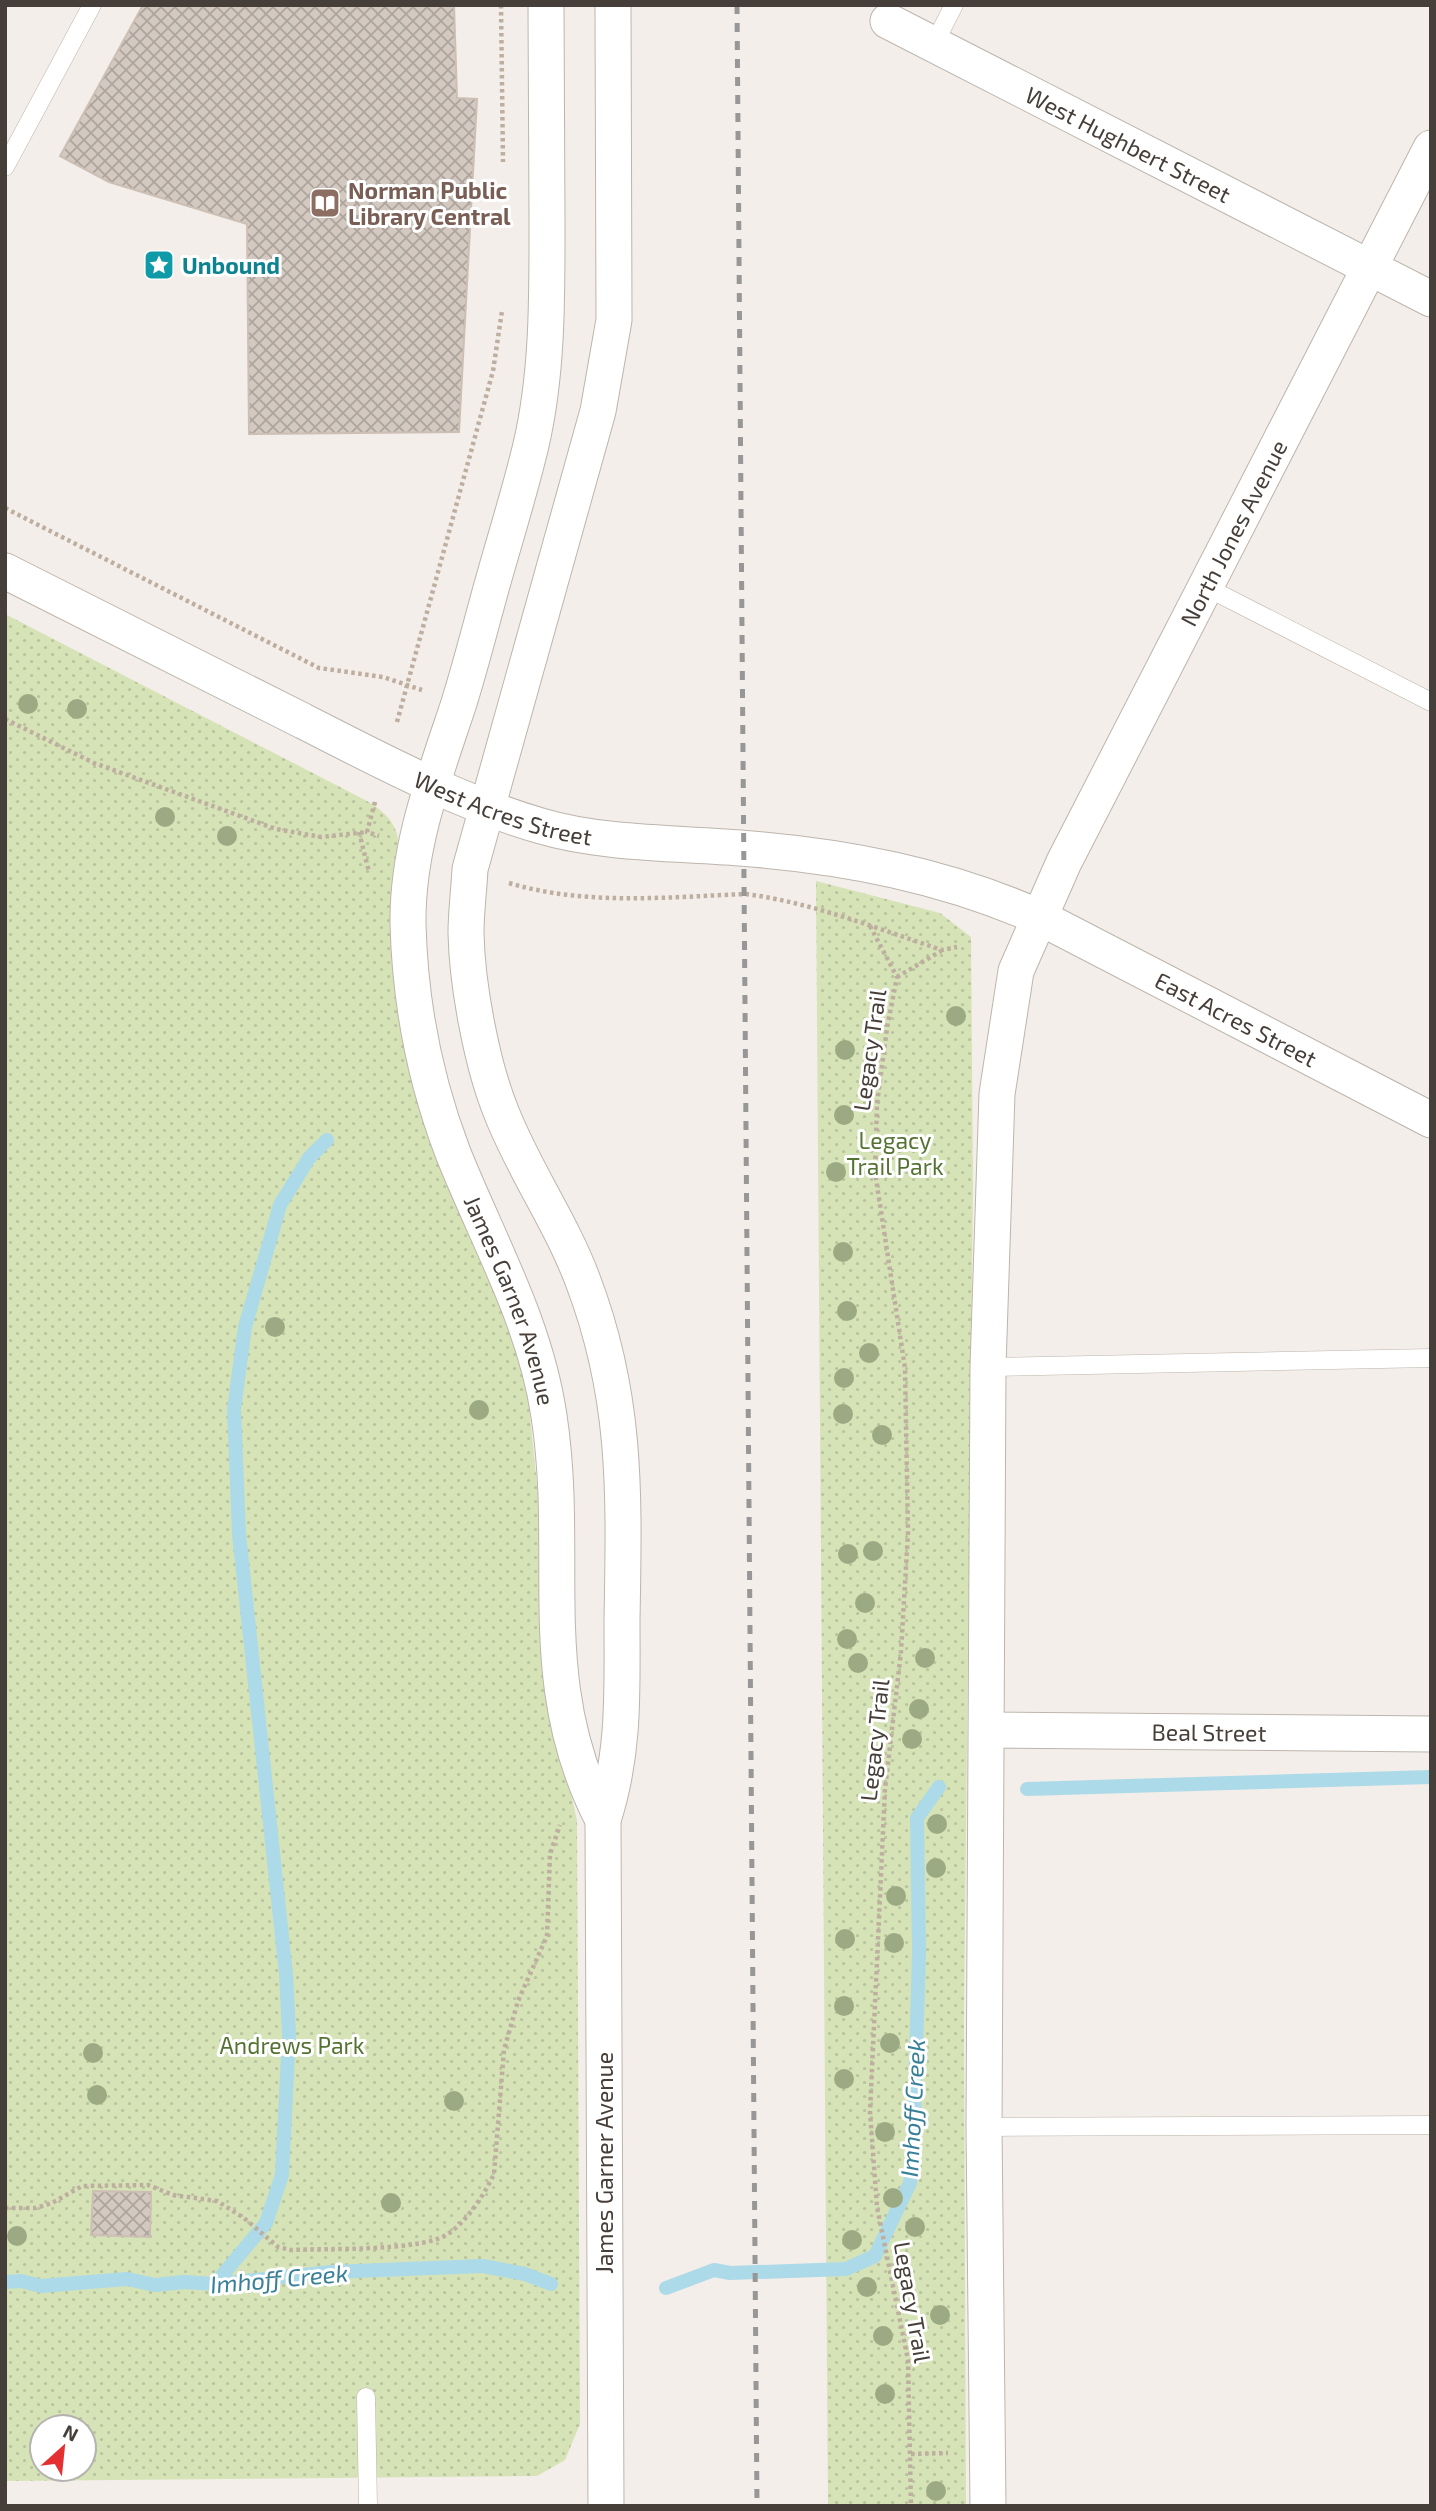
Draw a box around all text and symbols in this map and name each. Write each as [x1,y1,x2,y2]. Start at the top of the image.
street label: West Hughbert Street [1021,80,1236,208]
place label: Norman Public Library Central [348,176,511,230]
library icon: Norman Public Library Central [308,186,342,220]
place icon: Unbound [142,248,176,282]
place label: Unbound [182,251,280,279]
street label: North Jones Avenue [1174,435,1293,630]
street label: West Acres Street [410,765,594,851]
street label: East Acres Street [1150,966,1322,1073]
street label: Legacy Trail [847,987,891,1113]
park label: Legacy Trail Park [846,1126,944,1180]
street label: James Garner Avenue [459,1191,561,1408]
street label: Legacy Trail [854,1677,894,1802]
street label: Beal Street [1152,1717,1267,1747]
park label: Andrews Park [220,2031,365,2059]
water label: Imhoff Creek [894,2038,930,2178]
street label: James Garner Avenue [590,2052,618,2274]
street label: Legacy Trail [889,2239,937,2365]
water label: Imhoff Creek [209,2258,349,2298]
north arrow [28,2413,98,2483]
text: N [60,2419,82,2446]

